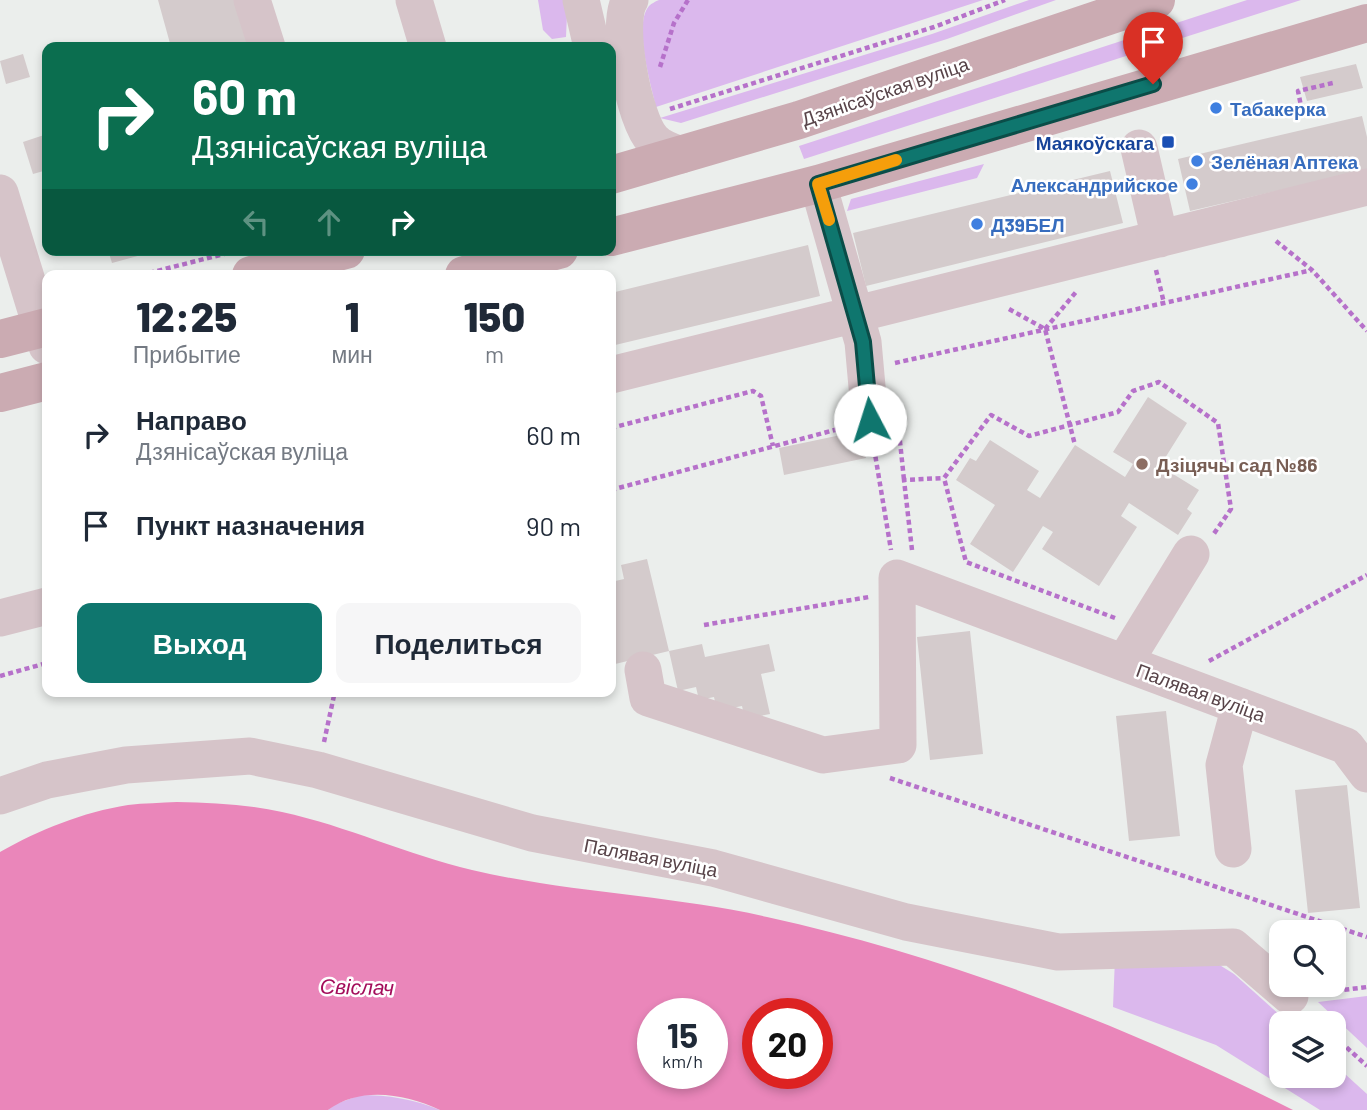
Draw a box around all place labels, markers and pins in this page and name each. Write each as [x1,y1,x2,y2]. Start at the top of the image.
pin [1123,12.0,1183,84]
place label: Табакерка [1230,97,1326,120]
marker: Табакерка [1208,100,1224,116]
place label: Маякоўскага [1036,131,1154,154]
marker: Маякоўскага [1160,134,1176,150]
place label: Зелёная Аптека [1211,150,1359,173]
marker: Зелёная Аптека [1189,153,1205,169]
place label: Александрийское [1011,173,1178,196]
marker: Александрийское [1184,176,1200,192]
place label: Д39БЕЛ [991,213,1065,236]
marker: Д39БЕЛ [969,216,985,232]
place label: Дзіцячы сад №86 [1156,453,1317,476]
marker: Дзіцячы сад №86 [1134,456,1150,472]

